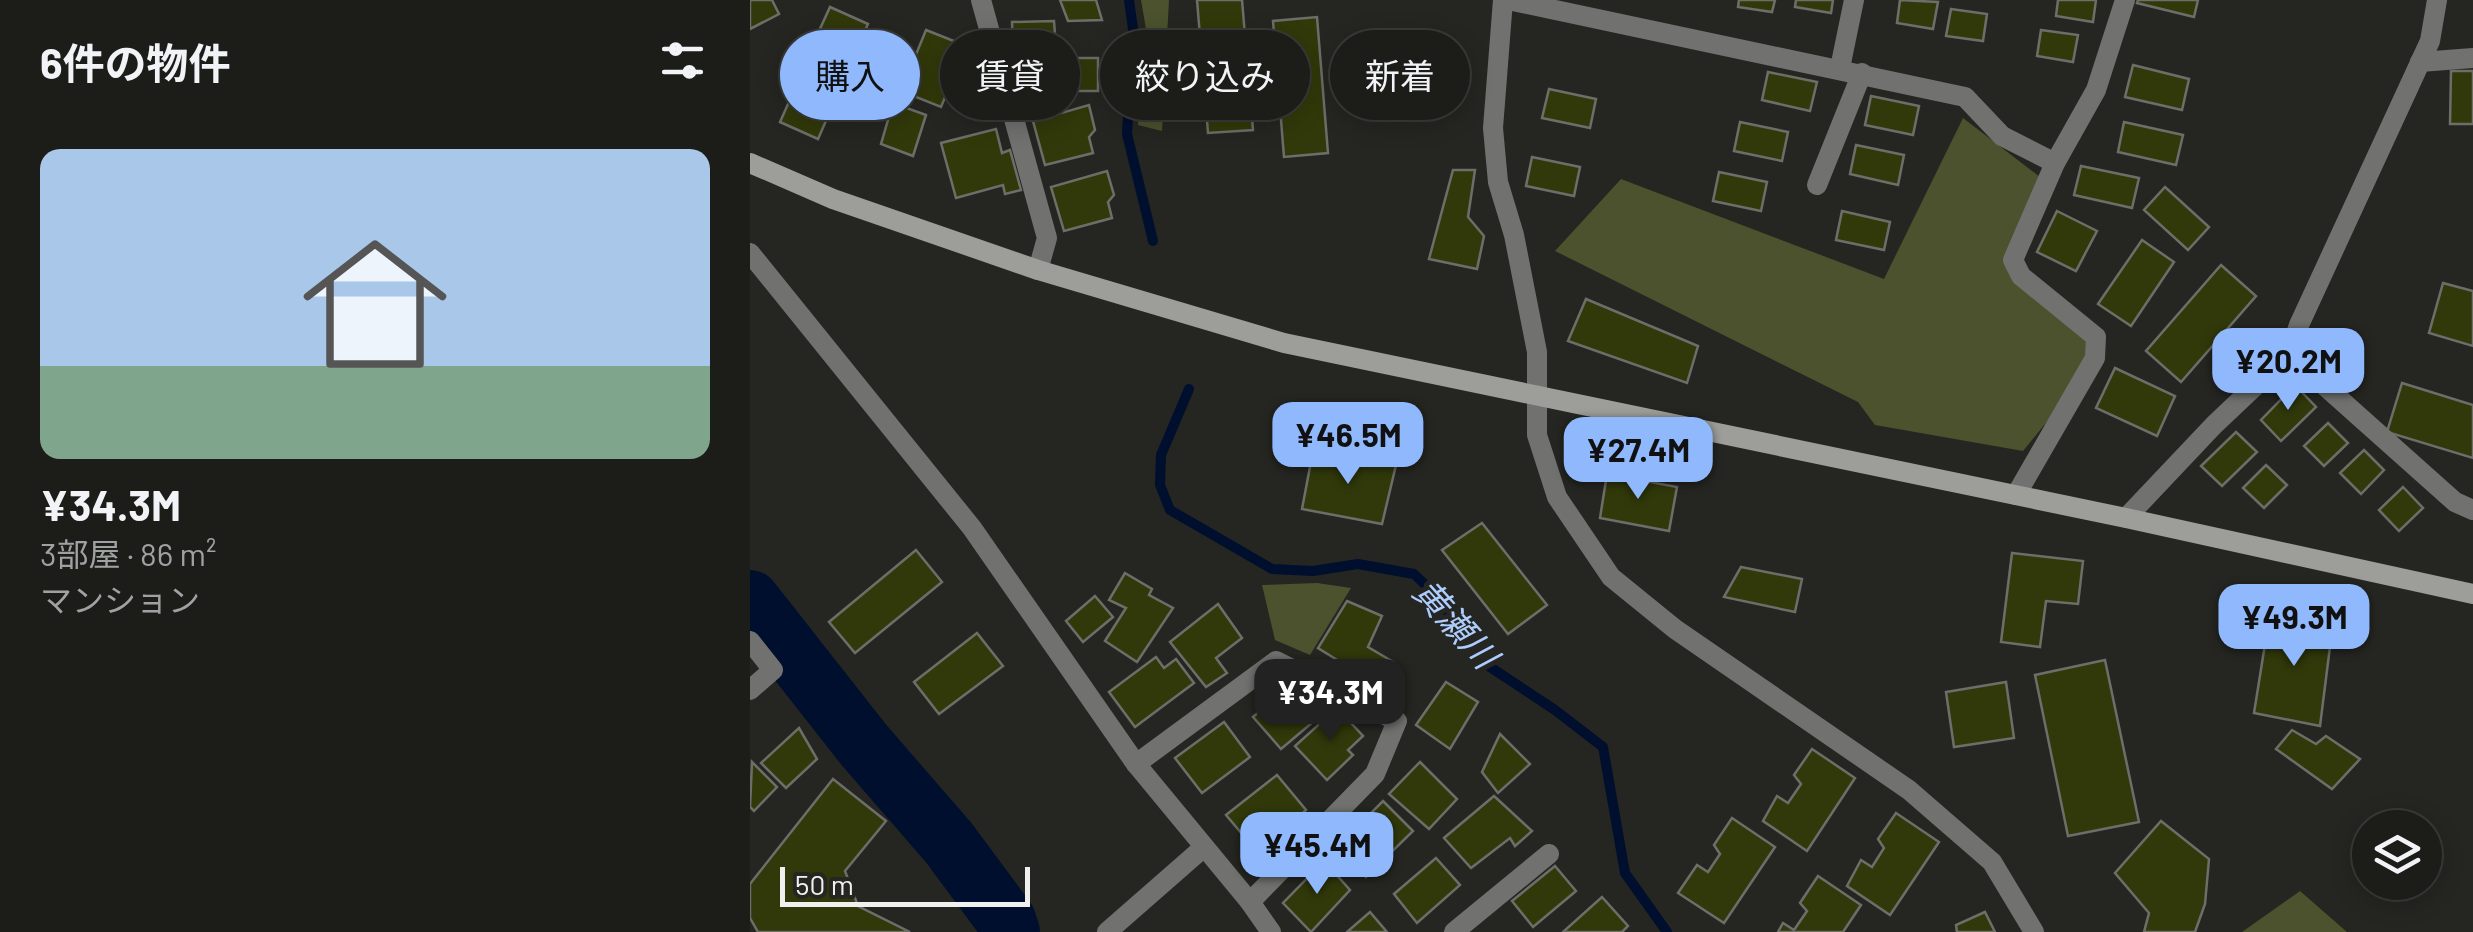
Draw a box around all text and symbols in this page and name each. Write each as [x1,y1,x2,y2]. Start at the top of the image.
chip: 購入 [780,30,920,120]
chip: 賃貸 [940,30,1080,120]
chip: 絞り込み [1100,30,1310,120]
chip: 新着 [1330,30,1470,120]
icon: filters [655,33,710,88]
text: 6件の物件 [40,37,231,87]
icon: home [285,214,465,394]
pin: ¥20.2M [2207,328,2369,413]
text: ¥20.2M [2234,341,2342,379]
pin: ¥46.5M [1267,402,1429,487]
text: ¥46.5M [1294,415,1402,453]
pin: ¥27.4M [1557,417,1719,502]
text: ¥27.4M [1586,430,1690,468]
text: ¥34.3M [40,479,181,529]
text: 3部屋 · 86 m² [40,534,216,572]
water label: 黄瀬川 [1406,570,1510,679]
text: マンション [40,580,200,618]
pin: ¥49.3M [2213,584,2375,669]
text: ¥49.3M [2240,597,2348,635]
pin: ¥34.3M [1249,659,1411,744]
text: ¥34.3M [1276,672,1384,710]
map controls [2352,810,2442,900]
button: layers [2352,810,2442,900]
pin: ¥45.4M [1236,812,1398,897]
text: ¥45.4M [1262,825,1372,863]
scale bar [780,862,1030,906]
text: 50 m [795,867,854,901]

